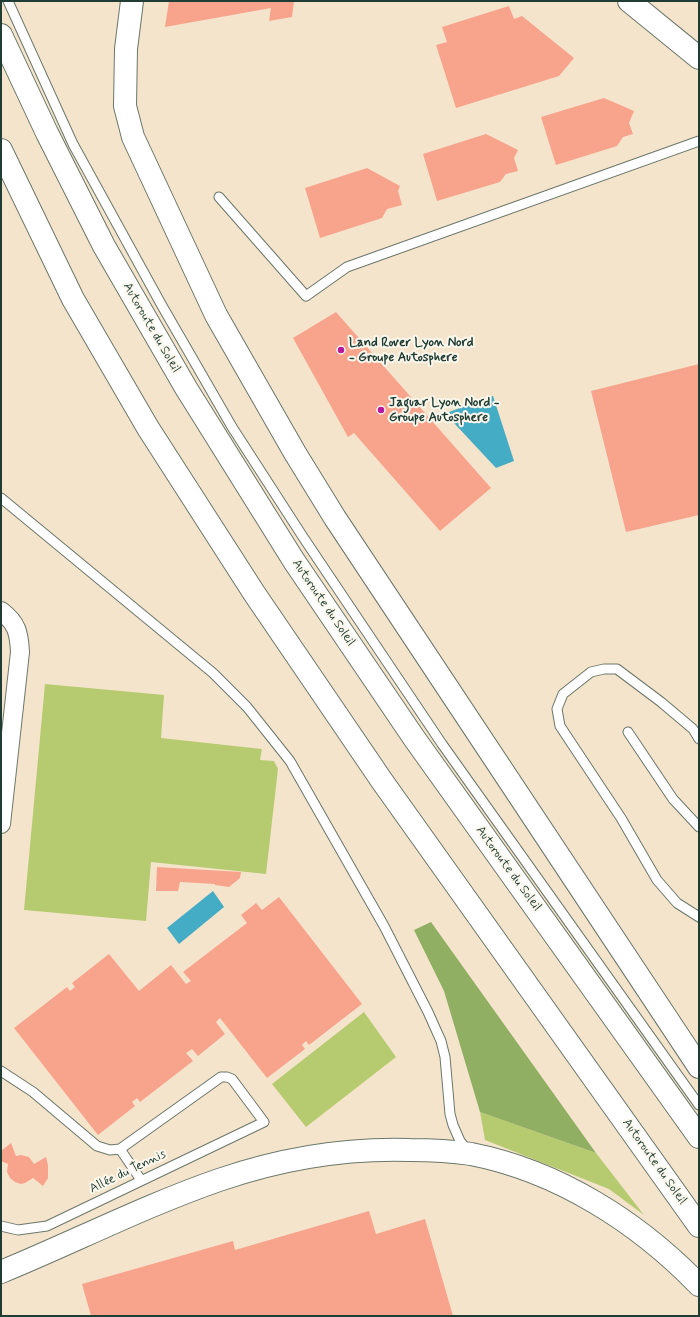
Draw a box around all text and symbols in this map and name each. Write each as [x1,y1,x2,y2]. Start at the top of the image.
street label: Autoroute du Soleil [119,280,183,376]
place label: Land Rover Lyon Nord - Groupe Autosphere [349,335,473,366]
marker: Land Rover Lyon Nord - Groupe Autosphere [336,345,346,355]
place label: Jaguar Lyon Nord - Groupe Autosphere [389,395,500,426]
marker: Jaguar Lyon Nord - Groupe Autosphere [376,405,386,415]
street label: Autoroute du Soleil [288,557,358,649]
street label: Autoroute du Soleil [472,823,544,915]
street label: Autoroute du Soleil [618,1116,690,1208]
street label: Allée du Tennis [87,1147,169,1197]

